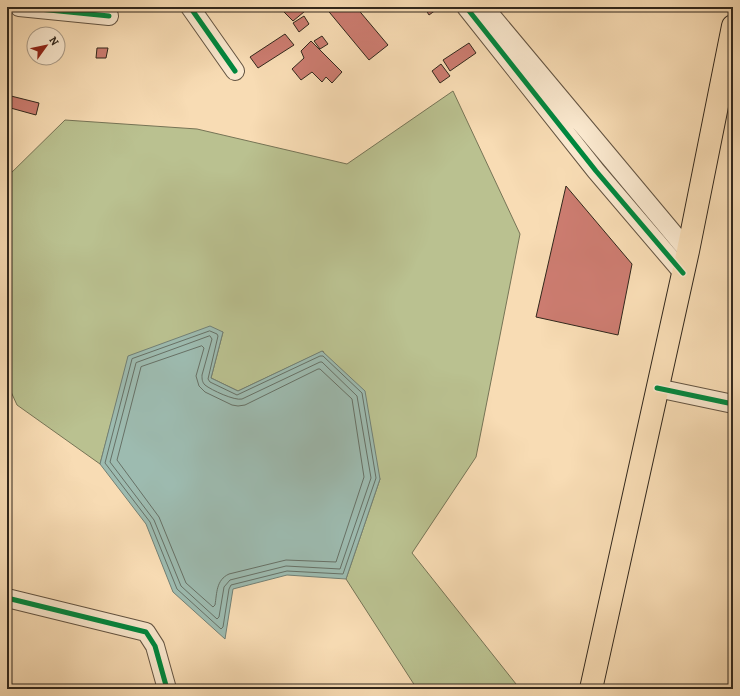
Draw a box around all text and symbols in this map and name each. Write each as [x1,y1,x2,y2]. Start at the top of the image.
north arrow [26,26,66,66]
text: N [45,33,62,48]

